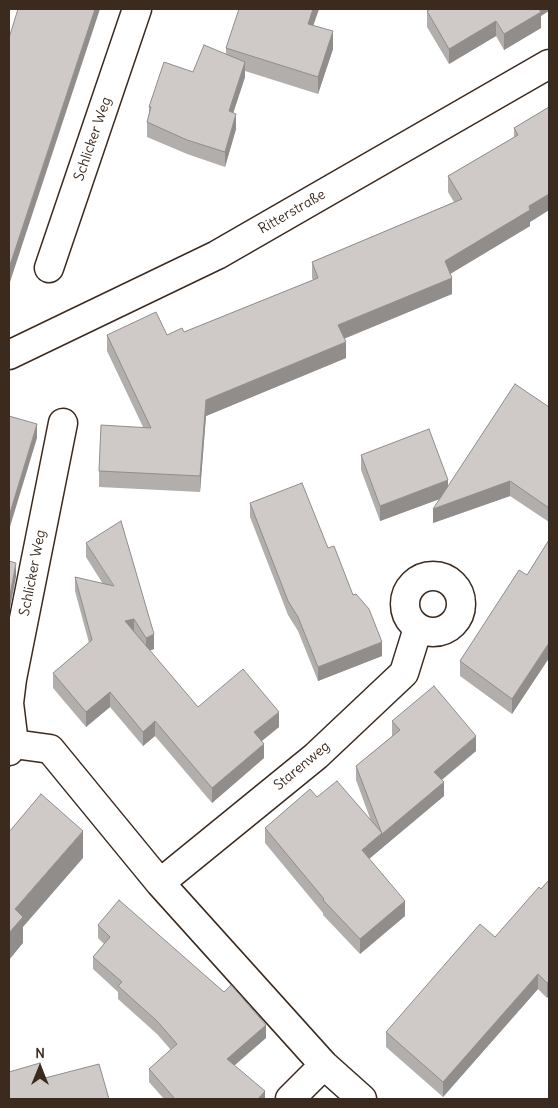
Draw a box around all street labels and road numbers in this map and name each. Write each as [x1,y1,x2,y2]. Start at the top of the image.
street label: Schlicker Weg [71,95,115,183]
street label: Ritterstraße [256,186,328,238]
street label: Schlicker Weg [16,528,50,618]
street label: Starenweg [271,738,333,794]

